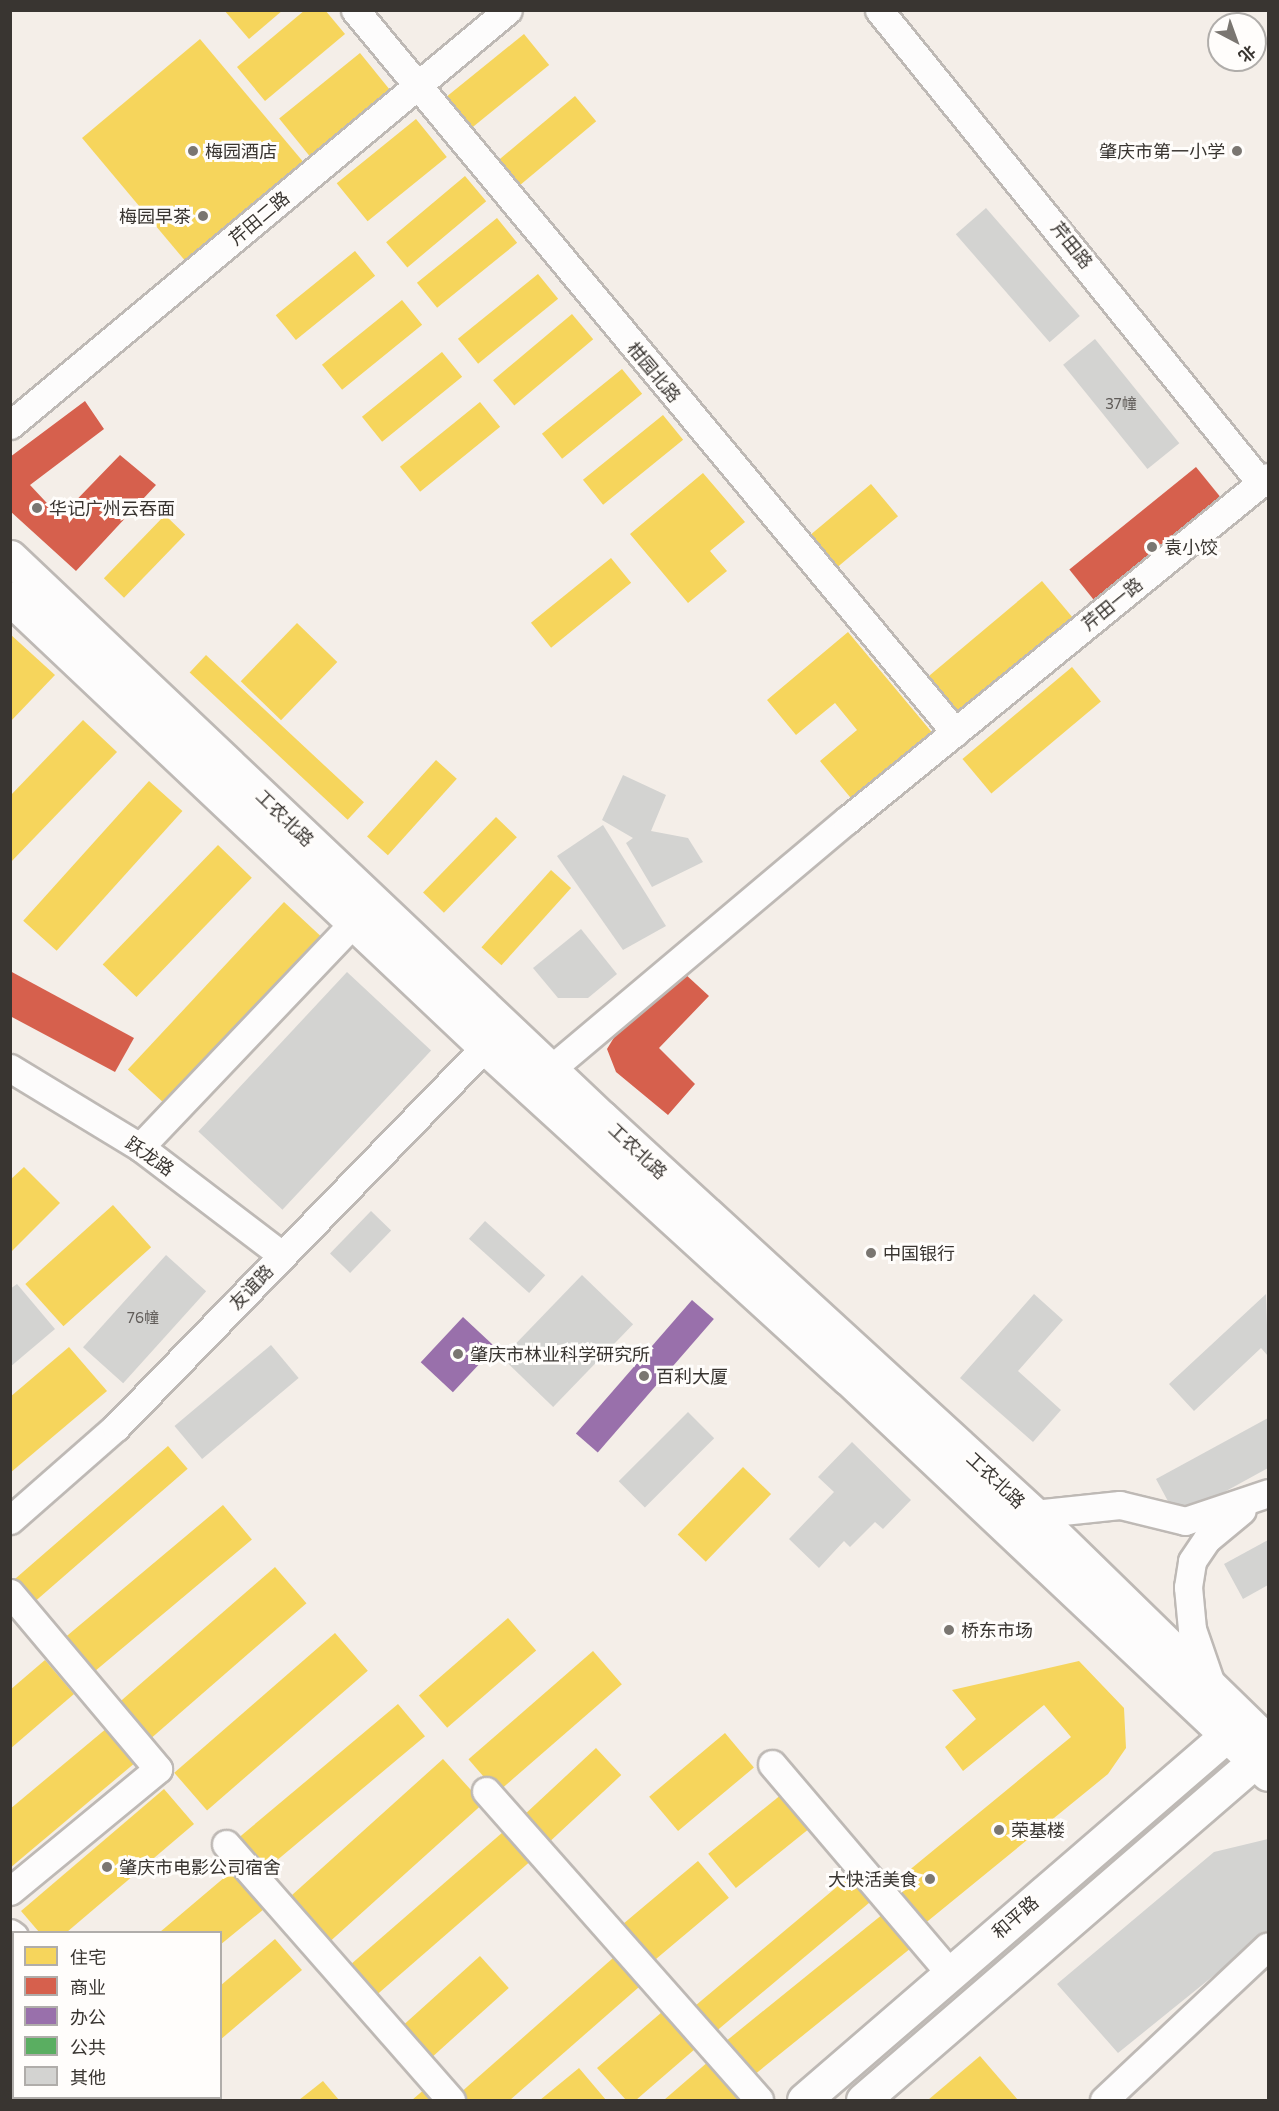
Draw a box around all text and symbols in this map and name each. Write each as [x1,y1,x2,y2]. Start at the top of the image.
north arrow [1207,12,1267,72]
text: 北 [1236,42,1260,67]
place label: 梅园酒店 [205,140,277,162]
place label: 肇庆市第一小学 [1099,140,1225,162]
marker: 梅园酒店 [186,144,200,158]
marker: 肇庆市第一小学 [1230,144,1244,158]
street label: 芹田二路 [224,187,294,249]
place label: 梅园早茶 [119,205,191,227]
marker: 梅园早茶 [196,209,210,223]
street label: 芹田路 [1047,217,1097,273]
street label: 柑园北路 [623,337,685,407]
house number: 37幢 [1105,395,1137,413]
place label: 华记广州云吞面 [49,497,175,519]
marker: 华记广州云吞面 [30,501,44,515]
place label: 袁小饺 [1164,536,1218,558]
marker: 袁小饺 [1145,540,1159,554]
street label: 芹田一路 [1077,573,1147,635]
street label: 工农北路 [252,785,318,851]
street label: 工农北路 [604,1119,672,1183]
street label: 跃龙路 [122,1132,178,1180]
place label: 中国银行 [883,1242,955,1264]
marker: 中国银行 [864,1246,878,1260]
street label: 友谊路 [224,1260,278,1314]
house number: 76幢 [127,1309,159,1327]
place label: 肇庆市林业科学研究所 [470,1343,650,1365]
marker: 肇庆市林业科学研究所 [451,1347,465,1361]
place label: 百利大厦 [656,1365,728,1387]
marker: 百利大厦 [637,1369,651,1383]
street label: 工农北路 [962,1448,1030,1512]
place label: 桥东市场 [961,1619,1033,1641]
marker: 桥东市场 [942,1623,956,1637]
place label: 荣基楼 [1011,1819,1065,1841]
marker: 荣基楼 [992,1823,1006,1837]
place label: 肇庆市电影公司宿舍 [119,1856,281,1878]
marker: 肇庆市电影公司宿舍 [100,1860,114,1874]
place label: 大快活美食 [828,1868,918,1890]
marker: 大快活美食 [923,1872,937,1886]
street label: 和平路 [988,1891,1042,1943]
legend [12,1931,222,2099]
text: 住宅 [70,1946,106,1968]
text: 商业 [70,1976,106,1998]
text: 办公 [70,2006,106,2028]
text: 公共 [70,2036,106,2058]
text: 其他 [70,2066,106,2088]

